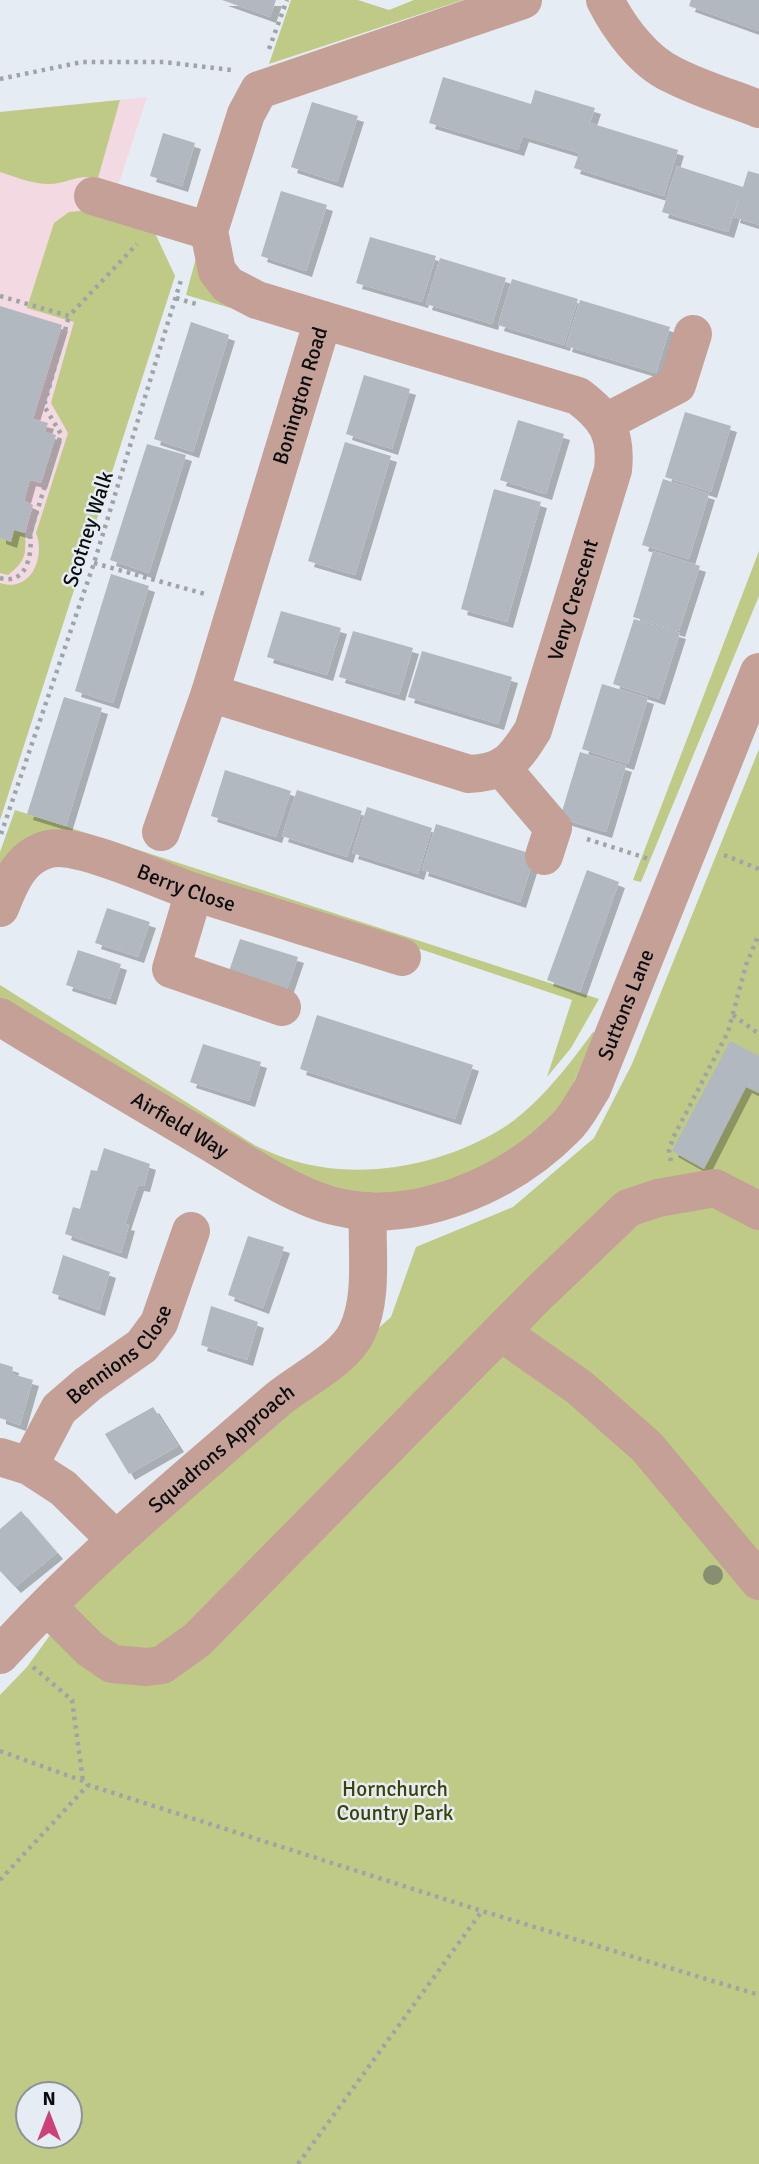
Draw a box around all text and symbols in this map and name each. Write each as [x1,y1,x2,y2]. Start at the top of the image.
street label: Bonington Road [267,324,333,468]
street label: Scotney Walk [57,467,119,590]
street label: Veny Crescent [542,536,604,664]
street label: Berry Close [133,858,239,917]
street label: Suttons Lane [592,945,660,1064]
street label: Airfield Way [127,1086,234,1164]
street label: Bennions Close [61,1301,177,1410]
street label: Squadrons Approach [143,1378,299,1518]
park label: Hornchurch Country Park [337,1776,454,1826]
north arrow [14,2080,84,2150]
text: N [42,2087,56,2111]

